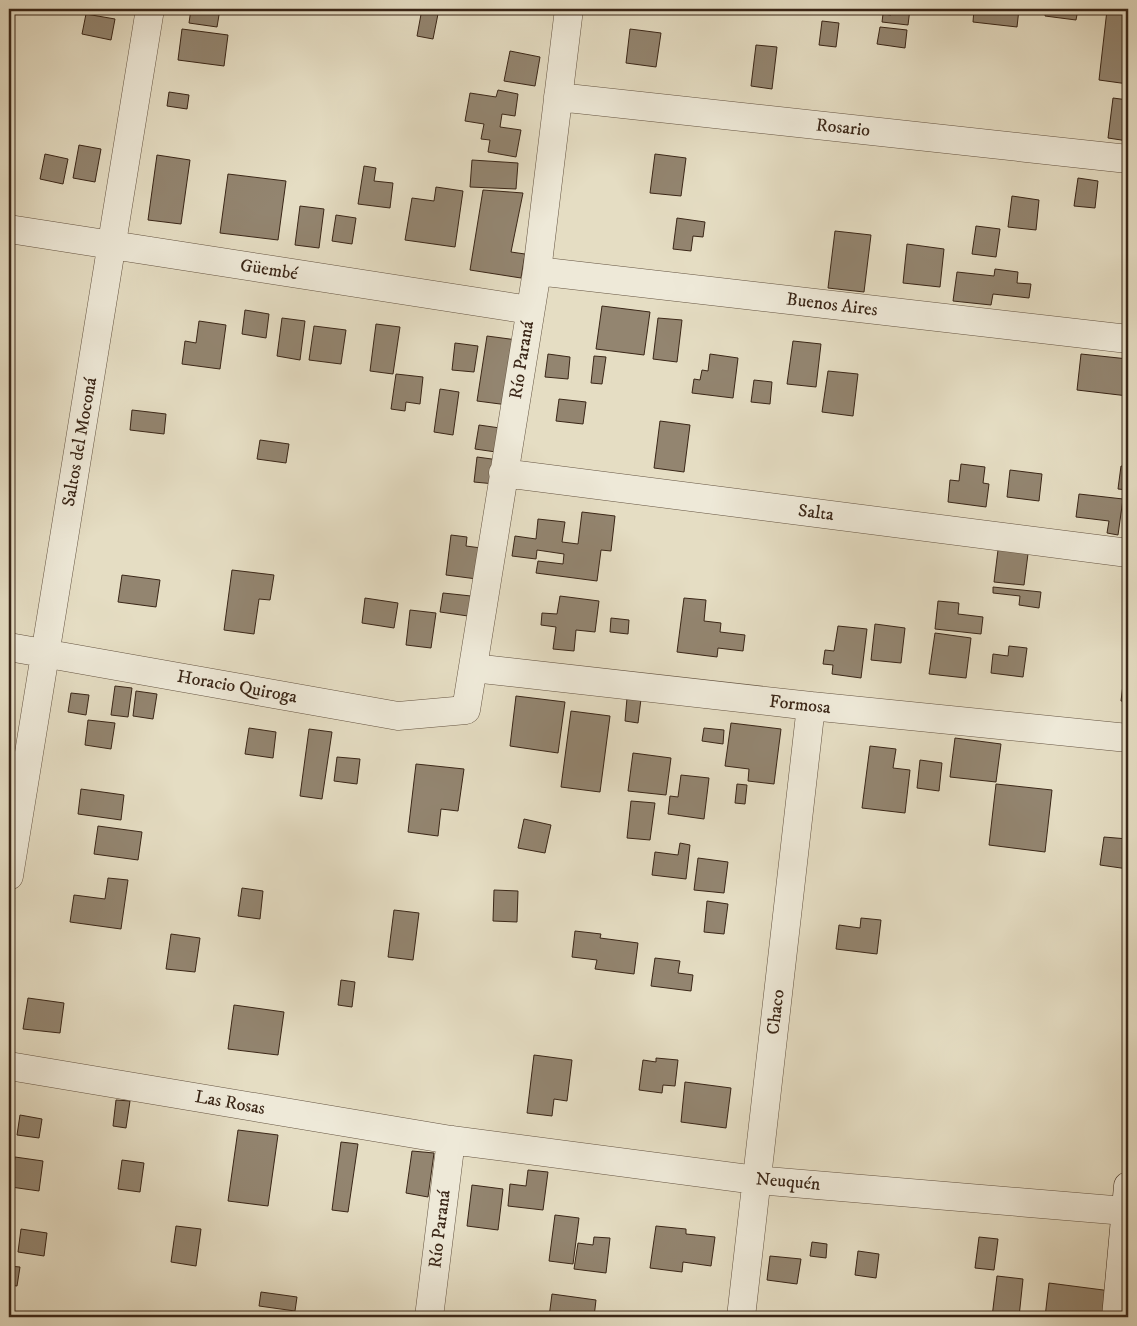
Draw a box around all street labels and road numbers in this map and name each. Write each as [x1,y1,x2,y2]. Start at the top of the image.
street label: Rosario [815,114,871,142]
street label: Güembé [239,255,300,285]
street label: Buenos Aires [785,288,879,322]
street label: Río Paraná [505,319,539,401]
street label: Saltos del Moconá [58,375,102,508]
street label: Salta [797,500,835,526]
street label: Horacio Quiroga [175,666,299,708]
street label: Formosa [768,691,832,719]
street label: Chaco [762,988,790,1036]
street label: Las Rosas [193,1086,267,1120]
street label: Neuquén [755,1168,822,1196]
street label: Río Paraná [424,1188,456,1269]

